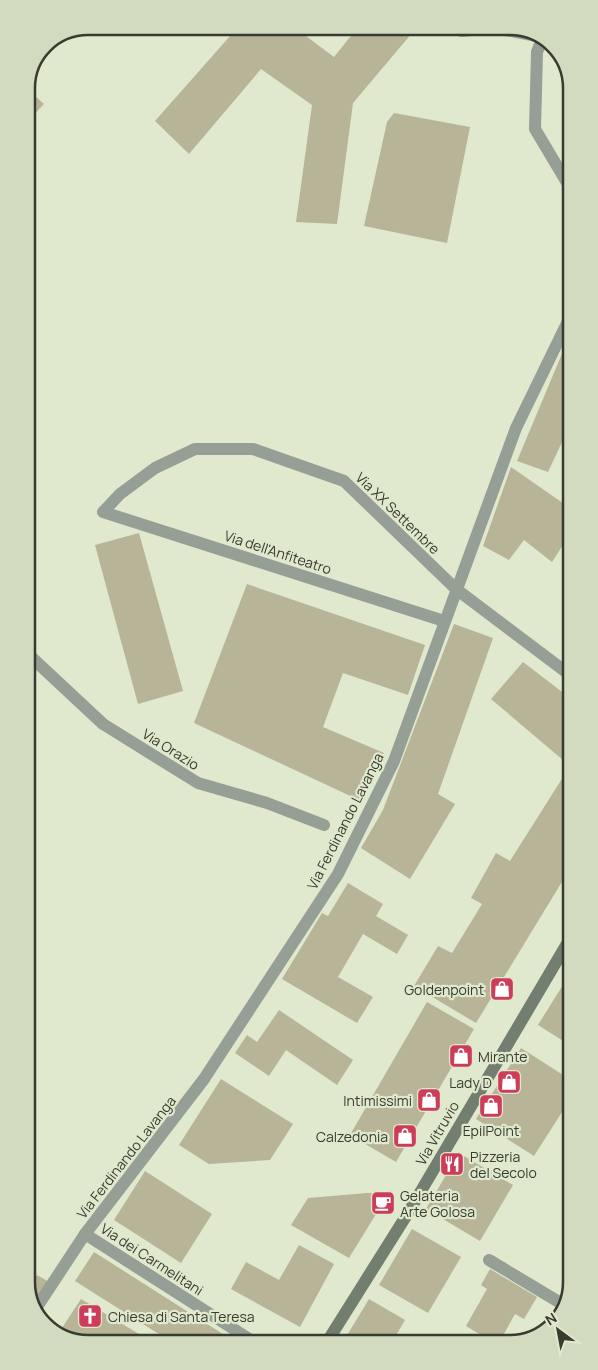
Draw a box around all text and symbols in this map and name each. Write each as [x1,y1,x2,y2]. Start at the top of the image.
street label: Via XX Settembre [352,468,444,558]
street label: Via dell'Anfiteatro [222,526,334,578]
street label: Via Orazio [139,724,203,774]
street label: Via Ferdinando Lavanga [302,750,388,892]
shop icon: Goldenpoint [489,976,515,1002]
place label: Goldenpoint [404,980,484,999]
shop icon: Mirante [448,1043,474,1069]
place label: Mirante [478,1047,527,1066]
shop icon: Lady D [496,1069,522,1095]
place label: Lady D [449,1073,492,1092]
shop icon: Intimissimi [416,1087,442,1113]
place label: Intimissimi [343,1091,412,1110]
street label: Via Ferdinando Lavanga [72,1092,180,1222]
shop icon: EpilPoint [478,1093,504,1119]
street label: Via Vitruvio [411,1097,463,1169]
place label: EpilPoint [463,1121,520,1140]
shop icon: Calzedonia [392,1123,418,1149]
place label: Calzedonia [316,1127,388,1146]
place label: Pizzeria del Secolo [470,1147,537,1182]
restaurant icon: Pizzeria del Secolo [439,1151,465,1177]
place label: Gelateria Arte Golosa [400,1186,475,1221]
cafe icon: Gelateria Arte Golosa [370,1190,396,1216]
street label: Via dei Carmelitani [97,1219,207,1299]
church icon: Chiesa di Santa Teresa [77,1303,103,1329]
north arrow [533,1305,583,1355]
place label: Chiesa di Santa Teresa [108,1307,255,1326]
text: N [542,1308,560,1329]

